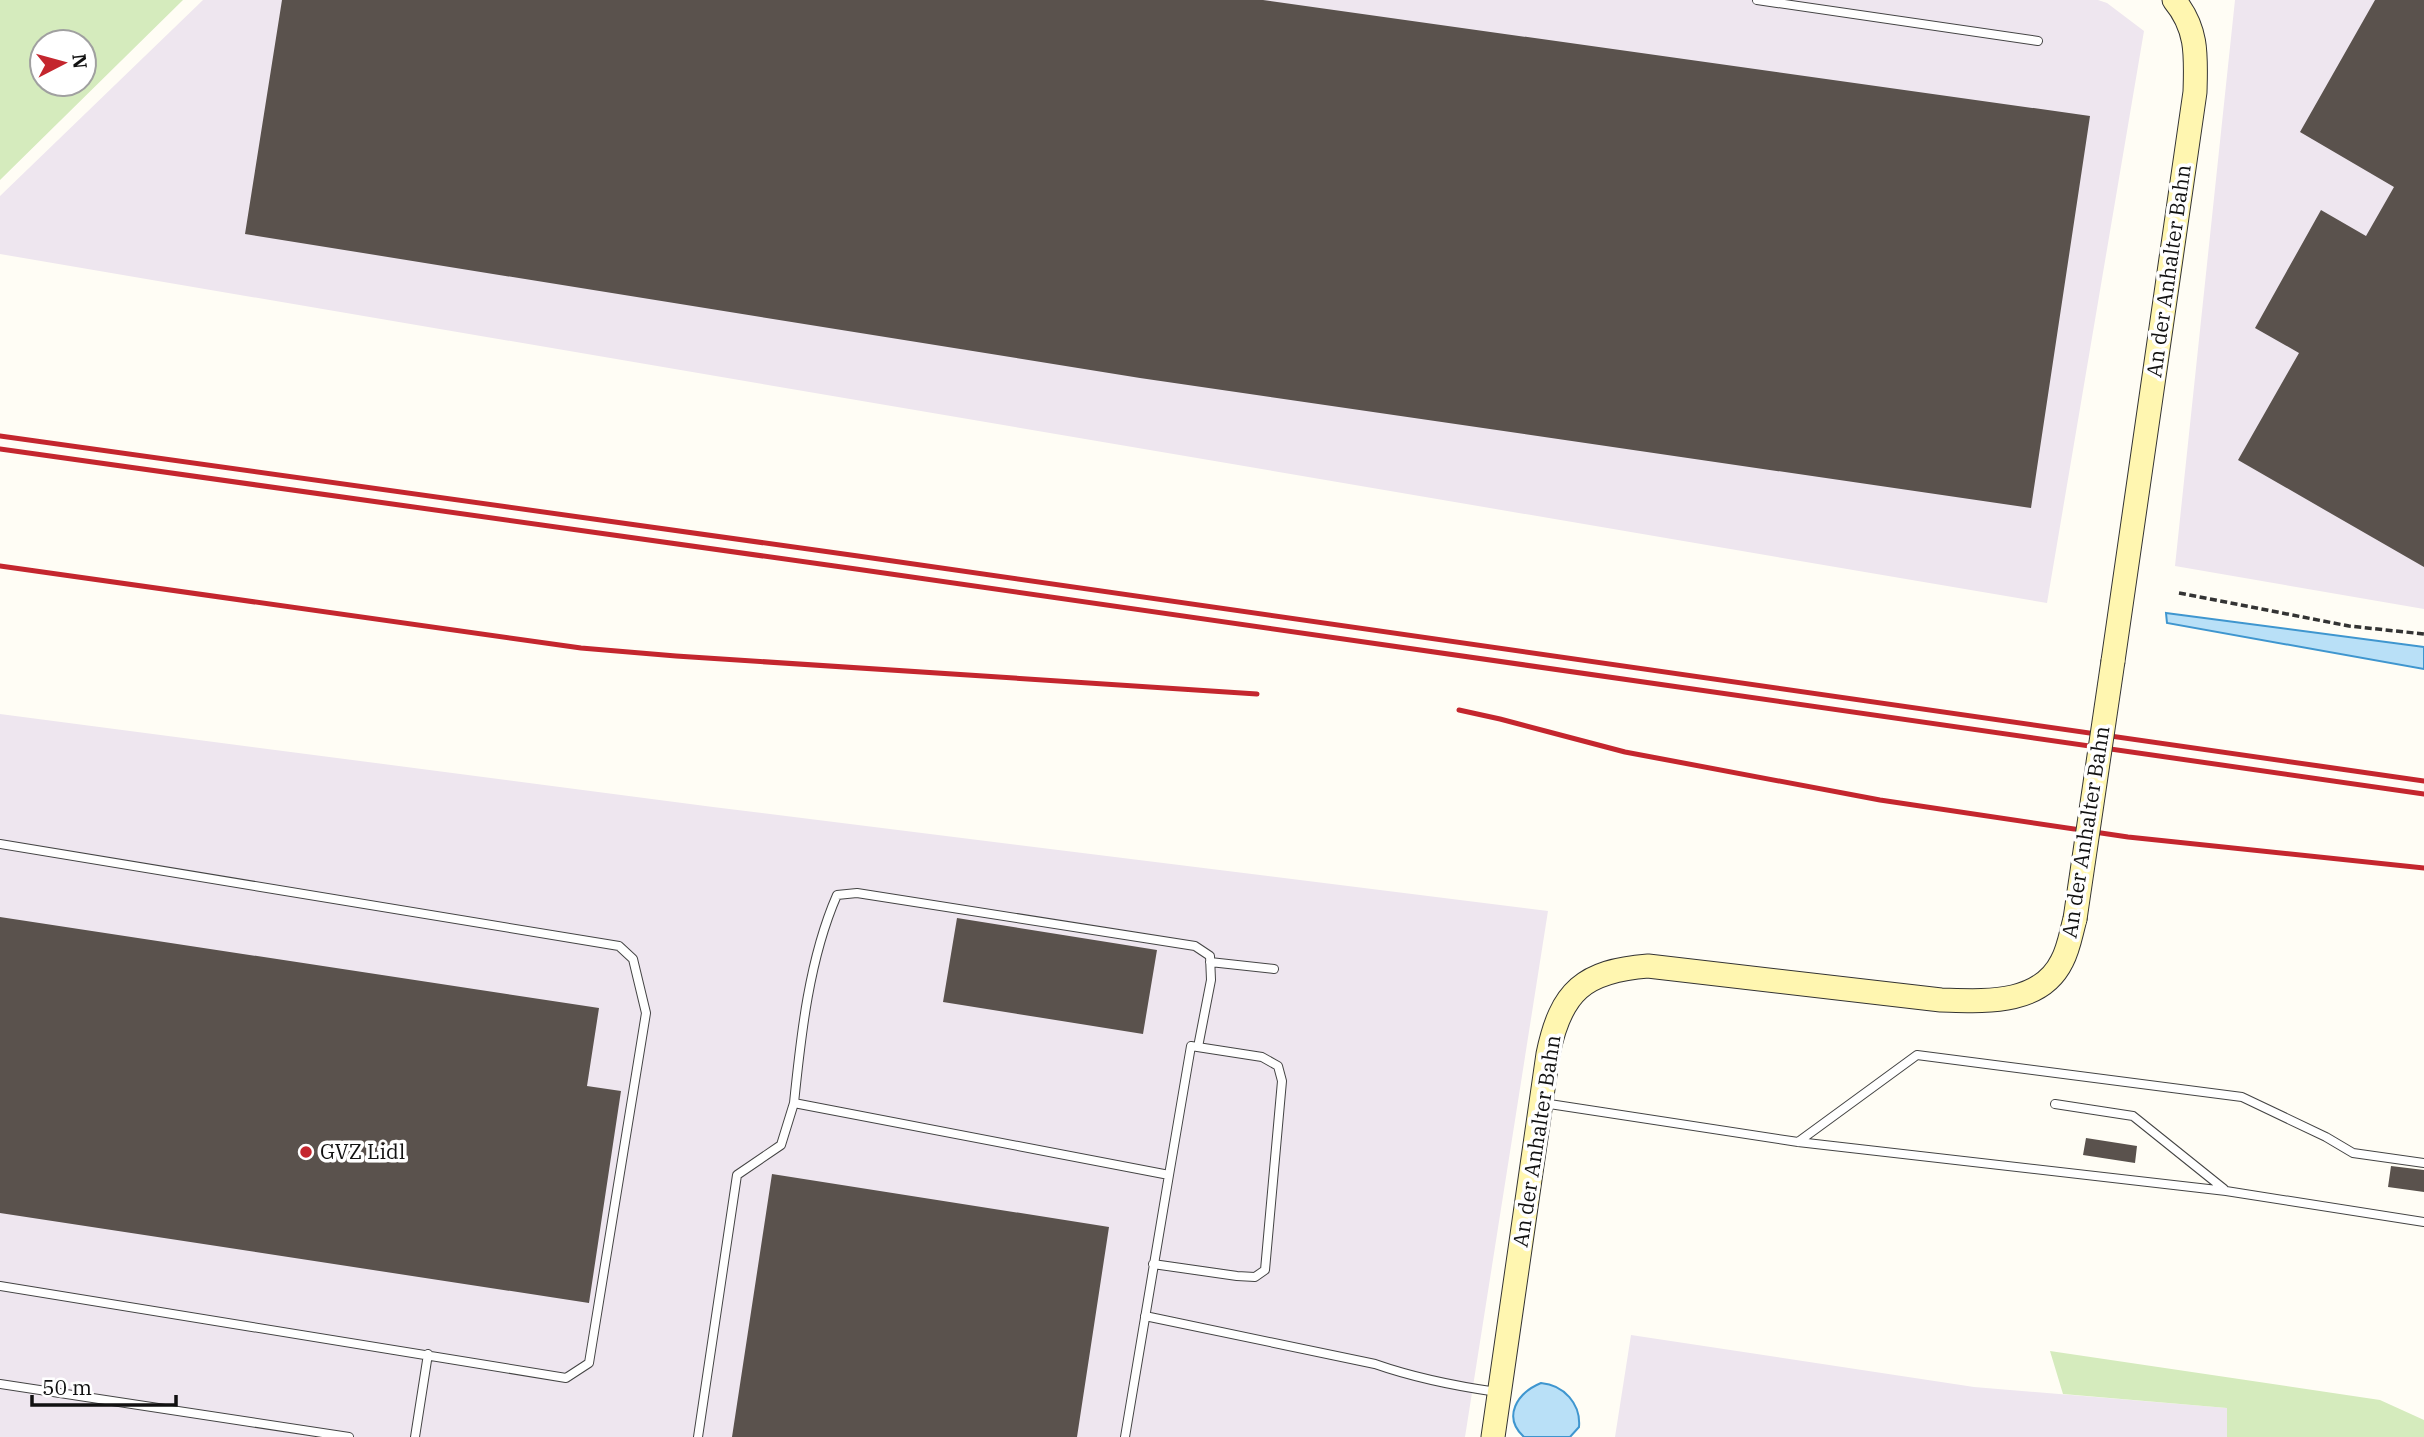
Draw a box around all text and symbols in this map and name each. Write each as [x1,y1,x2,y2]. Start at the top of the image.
north arrow [28,28,98,98]
text: N [67,52,93,70]
street label: An der Anhalter Bahn [2139,163,2197,379]
street label: An der Anhalter Bahn [2054,724,2116,940]
street label: An der Anhalter Bahn [1505,1033,1567,1249]
place label: GVZ Lidl [320,1137,405,1165]
marker: GVZ Lidl [298,1144,314,1160]
scale bar [32,1364,175,1408]
text: 50 m [42,1373,92,1401]

